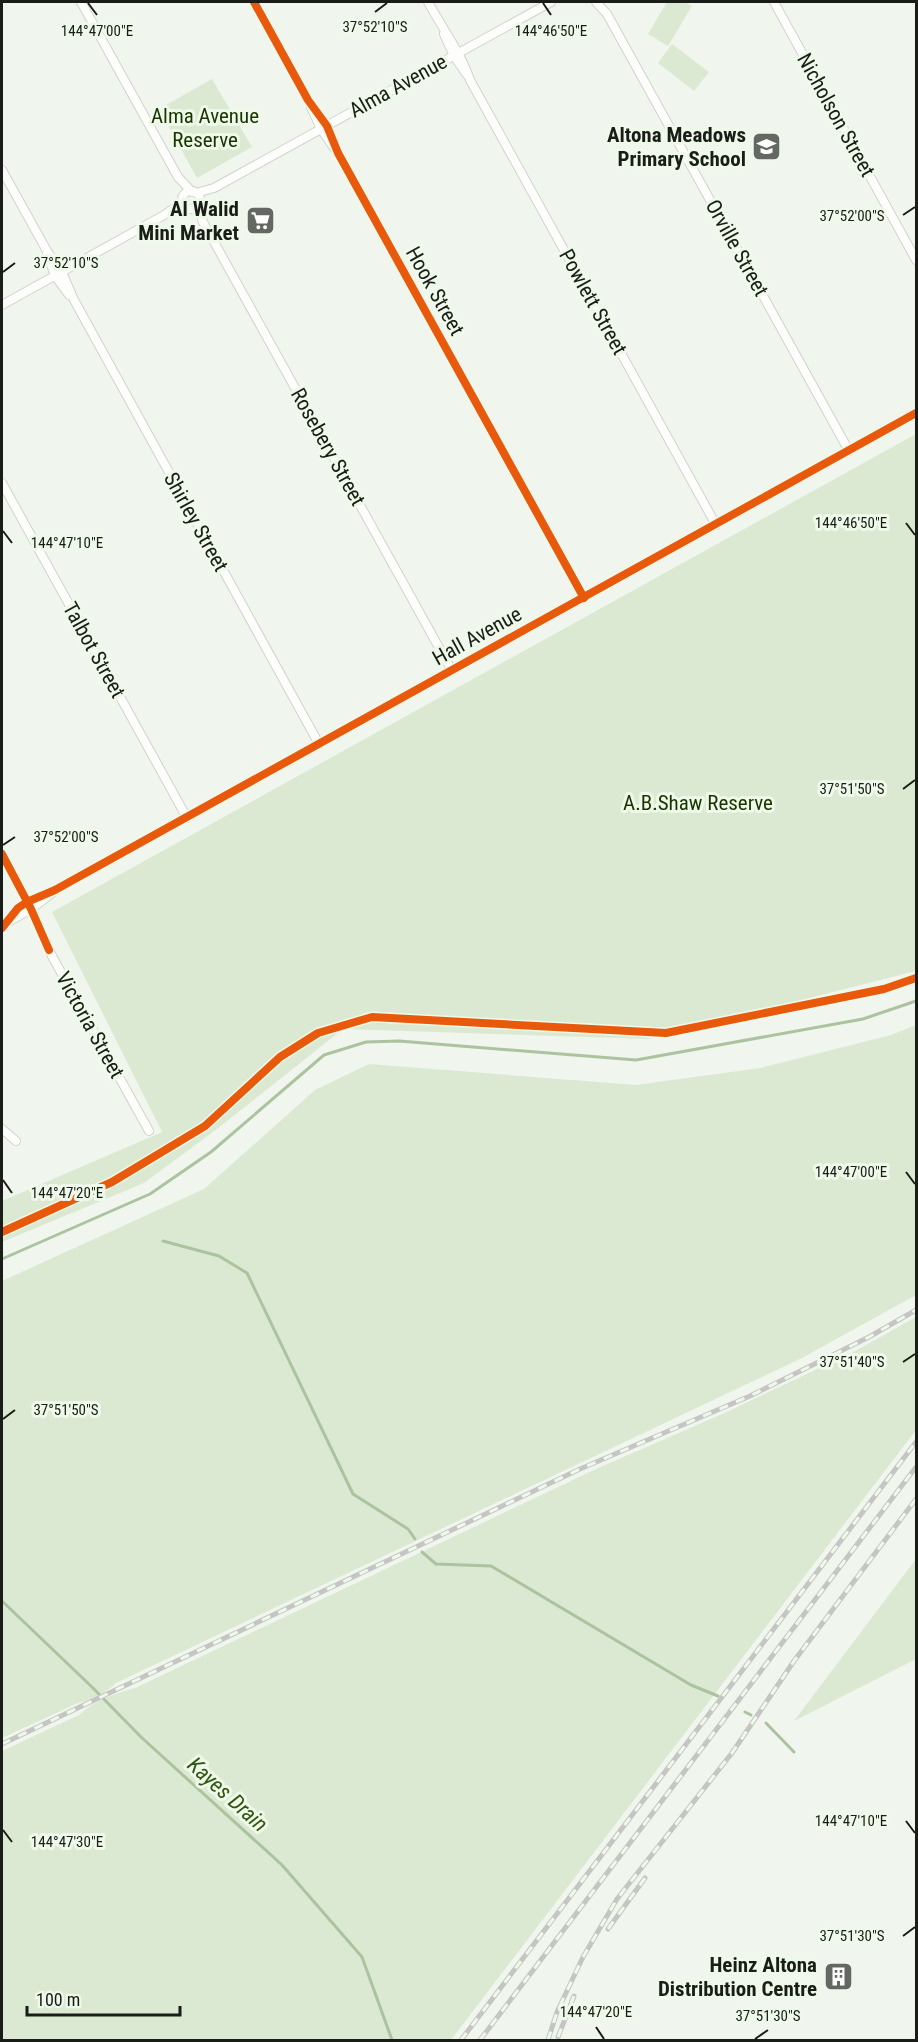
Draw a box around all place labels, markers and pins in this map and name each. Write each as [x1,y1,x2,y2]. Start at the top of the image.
place label: Altona Meadows Primary School [607,123,746,171]
school or university icon: Altona Meadows Primary School [751,131,783,163]
place label: Al Walid Mini Market [138,197,239,245]
supermarket icon: Al Walid Mini Market [244,205,276,237]
place label: Heinz Altona Distribution Centre [658,1953,817,2001]
building icon: Heinz Altona Distribution Centre [822,1961,854,1993]

